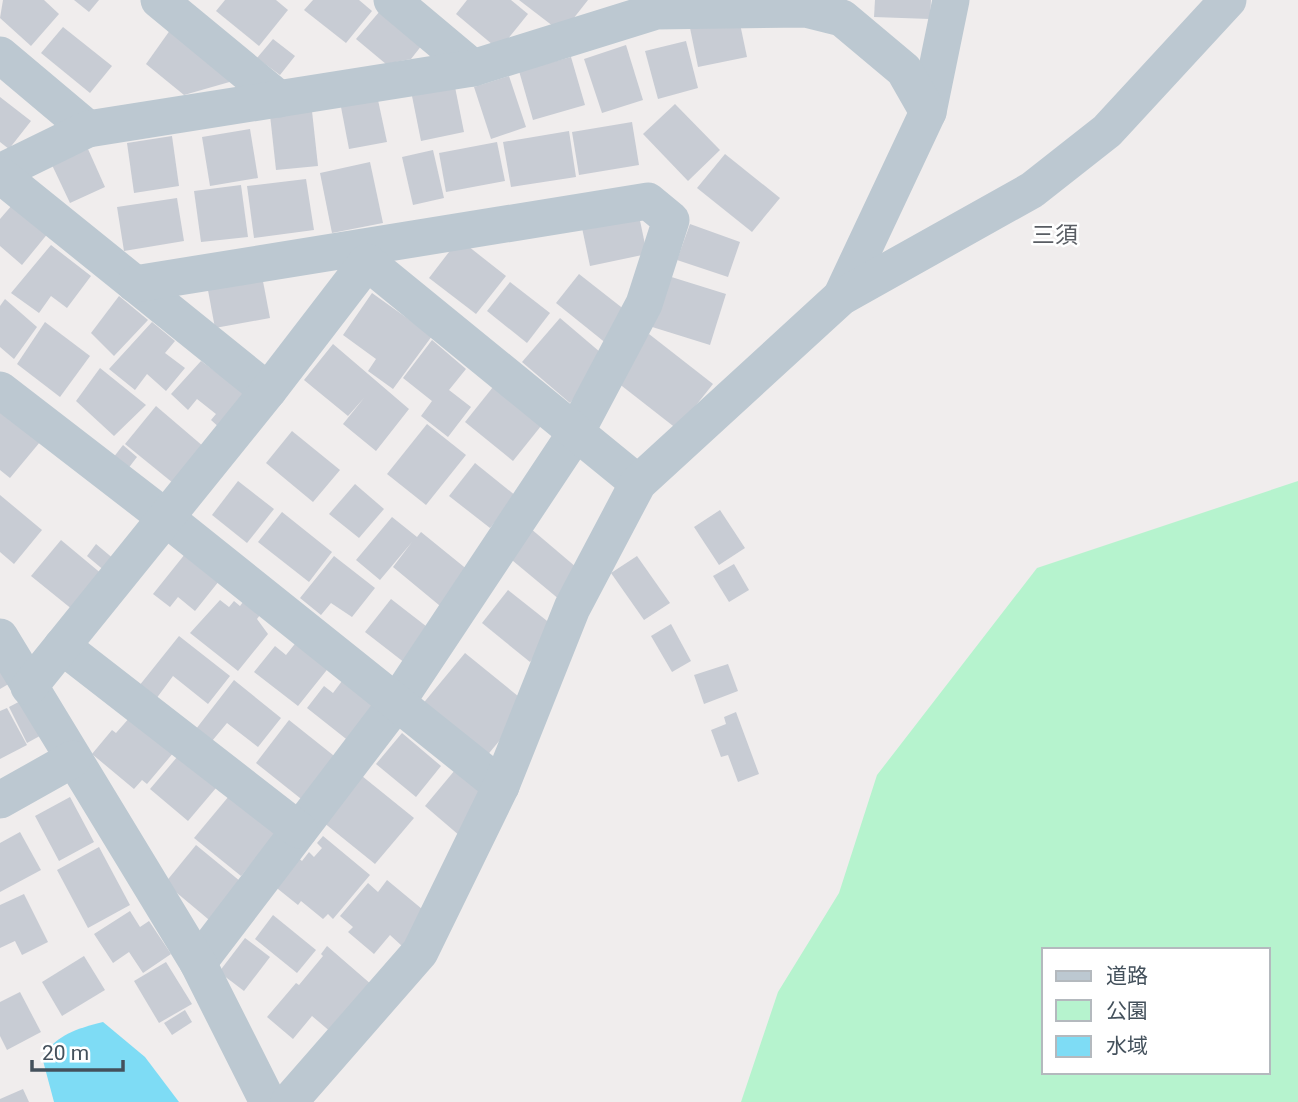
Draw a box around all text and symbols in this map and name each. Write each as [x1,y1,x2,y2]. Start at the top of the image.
district label: 三須 [1032,222,1078,249]
legend [1042,948,1270,1074]
text: 道路 [1106,964,1148,988]
text: 公園 [1106,999,1148,1023]
scale bar [32,1028,122,1072]
text: 水域 [1106,1034,1148,1058]
text: 20 m [42,1041,89,1065]

